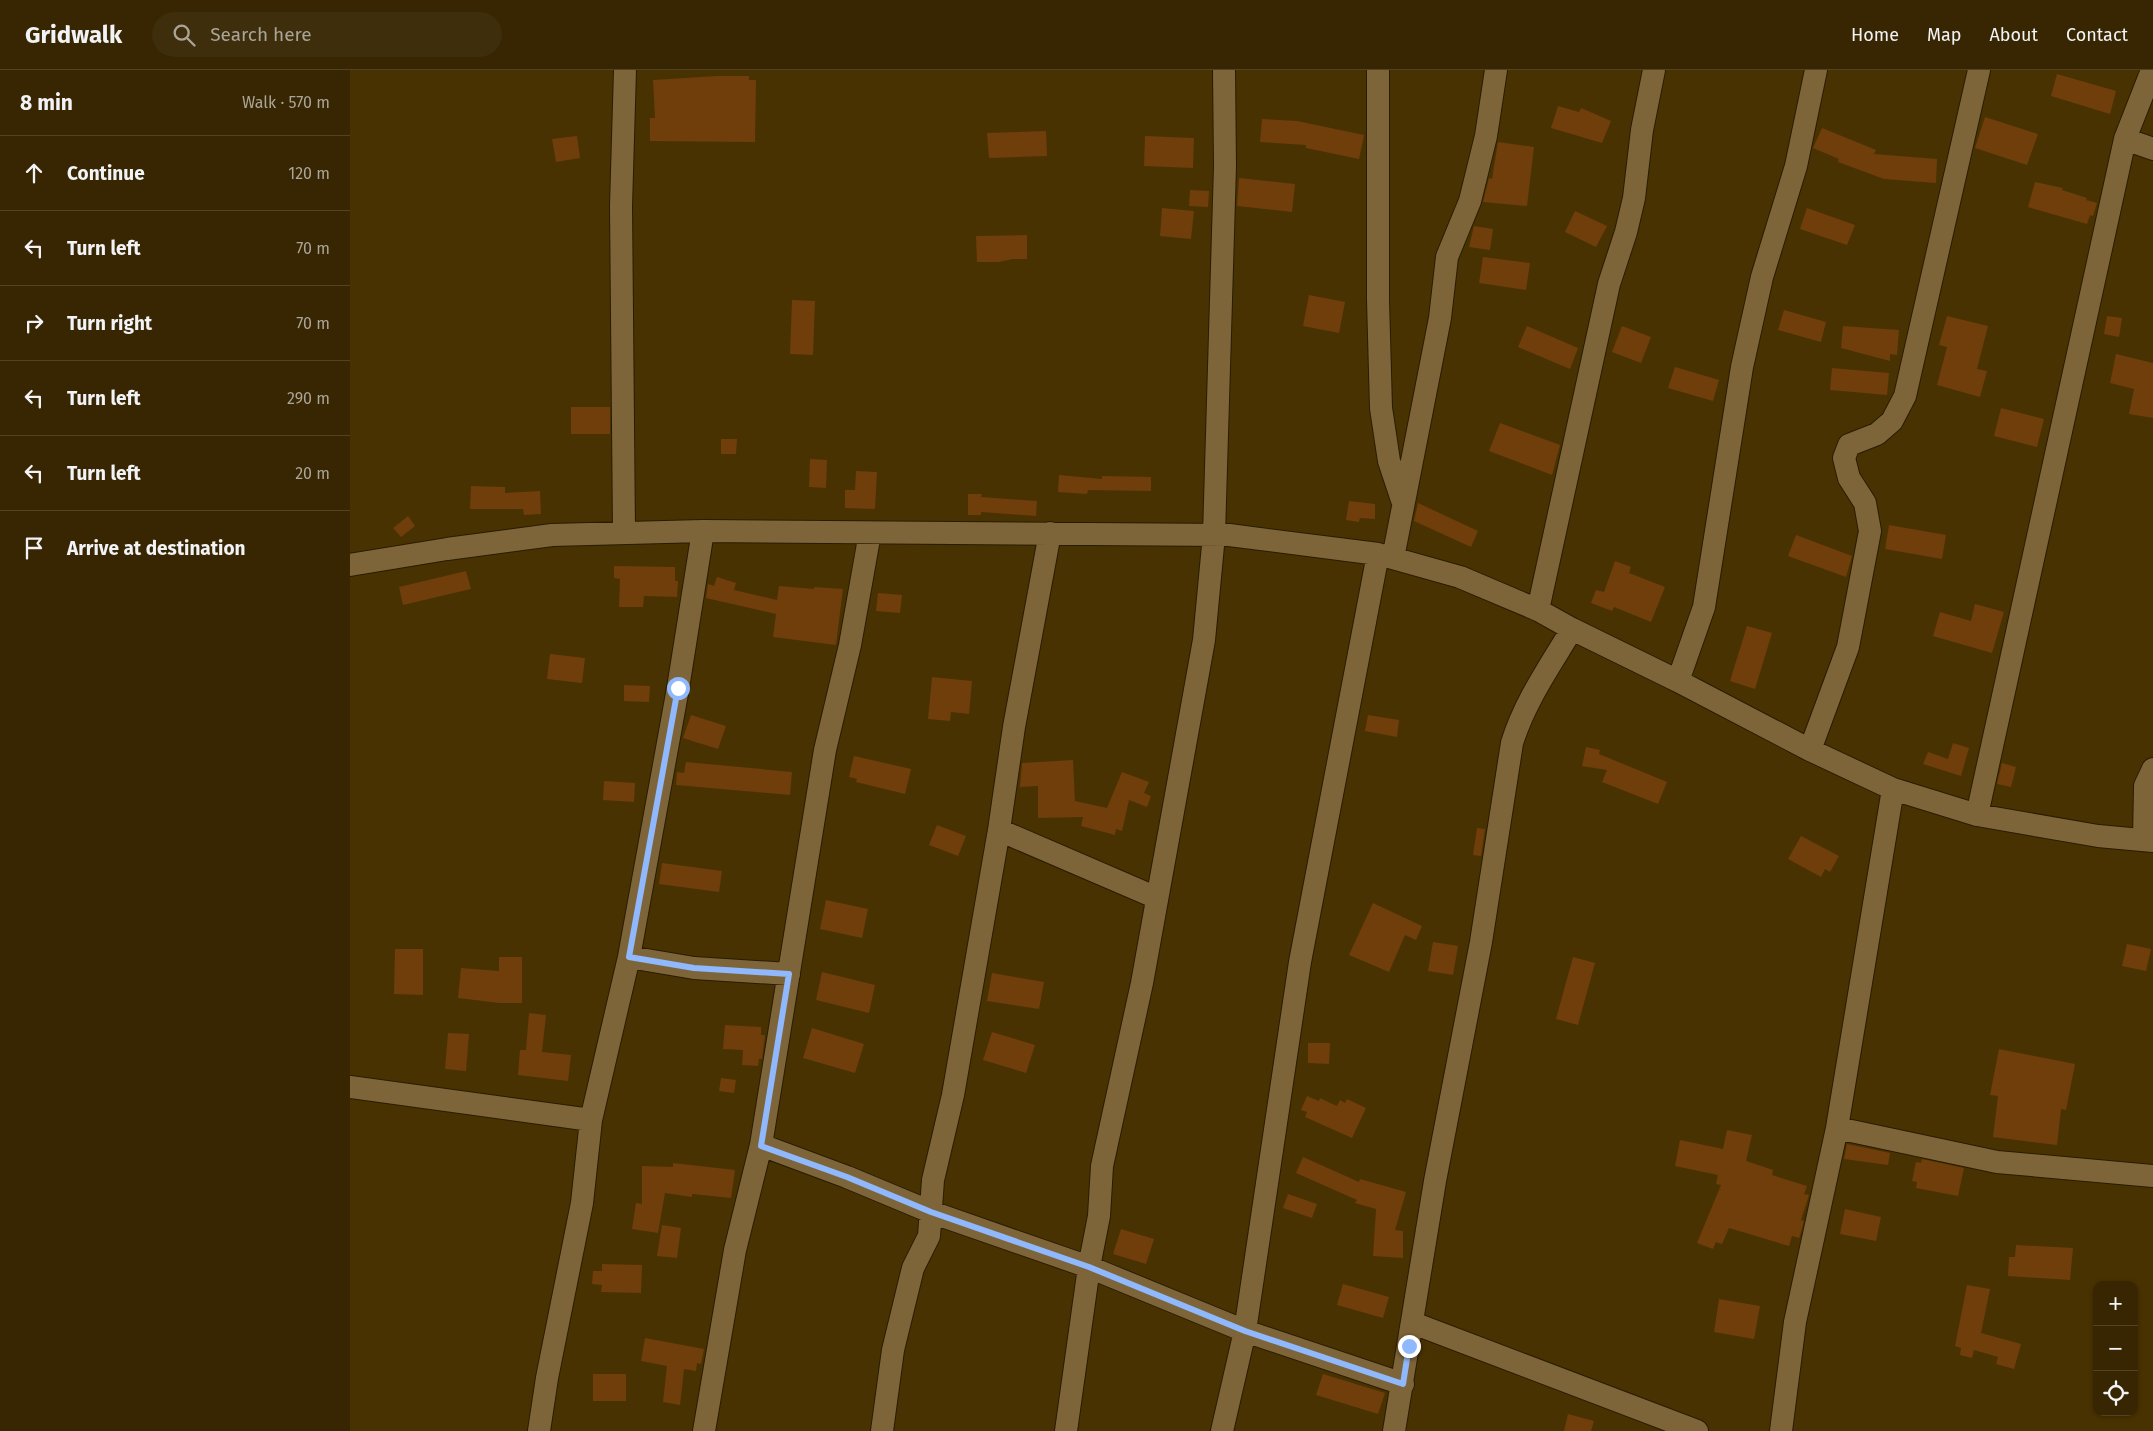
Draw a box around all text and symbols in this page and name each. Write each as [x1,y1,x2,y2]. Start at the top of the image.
search box [152,12,502,57]
text: Gridwalk [25,21,122,49]
icon: search [170,21,198,49]
text: Search here [210,23,312,46]
text: Home [1851,24,1899,46]
text: Map [1927,24,1961,46]
text: About [1989,24,2038,46]
text: Contact [2066,24,2128,46]
text: 8 min [20,90,73,116]
text: Walk · 570 m [242,93,330,112]
icon: ahead [20,159,48,187]
text: Continue [67,162,145,185]
text: 120 m [288,164,330,183]
icon: left [20,234,48,262]
text: Turn left [67,237,141,260]
text: 70 m [296,239,330,258]
icon: right [20,309,48,337]
text: Turn right [67,312,152,335]
text: 70 m [296,314,330,333]
icon: left [20,384,48,412]
text: Turn left [67,387,141,410]
text: 290 m [287,389,330,408]
icon: left [20,459,48,487]
text: Turn left [67,462,141,485]
text: 20 m [295,464,330,483]
icon: arrive [20,534,48,562]
text: Arrive at destination [67,537,246,560]
route start [667,677,690,700]
map controls [2093,1281,2138,1416]
button: + [2093,1281,2138,1326]
button: − [2093,1326,2138,1371]
route end [1398,1335,1421,1358]
button: locate [2093,1371,2138,1416]

